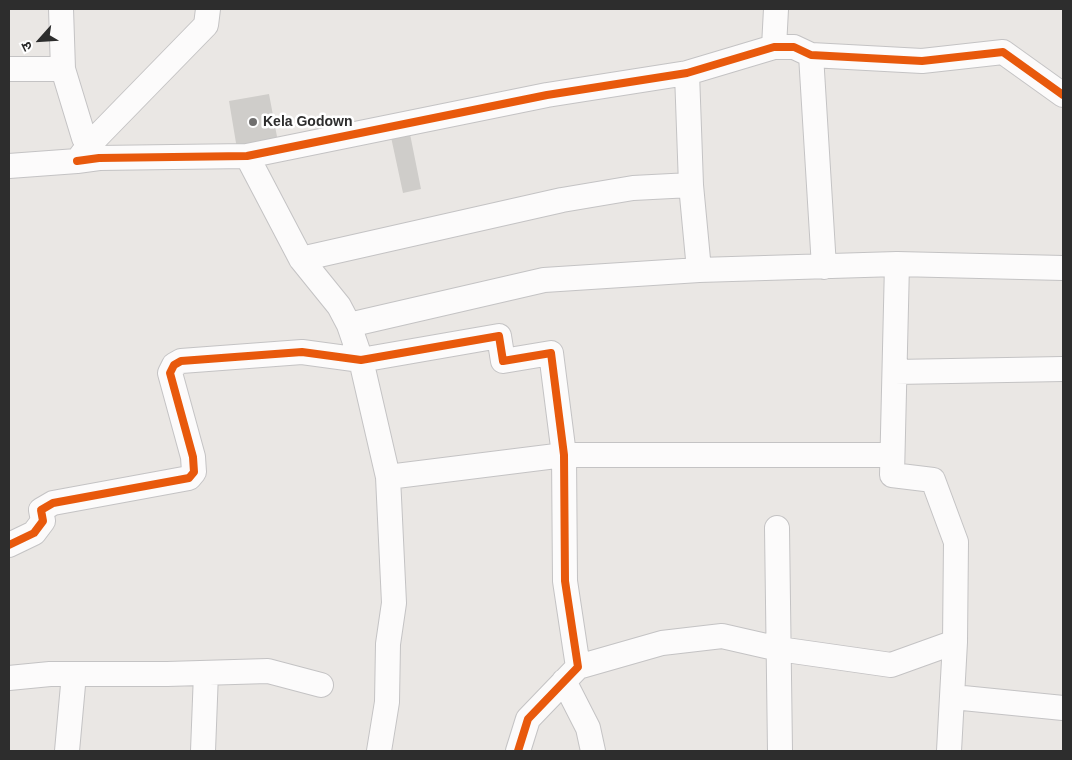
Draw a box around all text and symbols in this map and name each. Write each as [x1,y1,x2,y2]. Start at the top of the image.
north arrow [15,15,65,65]
text: उ [18,39,36,54]
place label: Kela Godown [263,114,352,130]
marker: Kela Godown [247,116,259,128]

